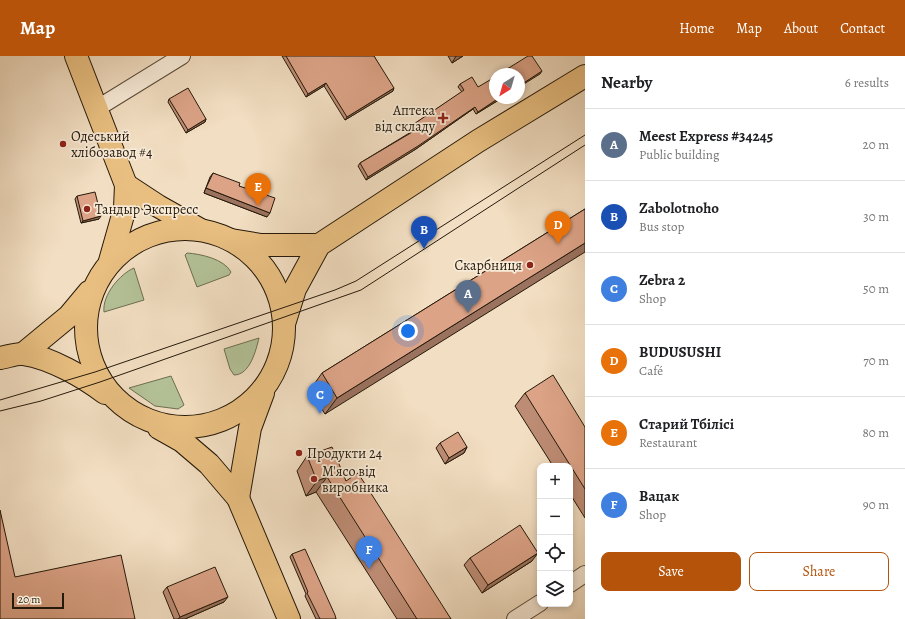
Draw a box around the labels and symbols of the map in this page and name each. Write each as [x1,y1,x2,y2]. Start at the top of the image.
north arrow [489,68,525,104]
place label: Аптека від складу [375,101,436,136]
marker: Аптека від складу [438,113,448,123]
place label: Одеський хлібозавод #4 [71,127,152,162]
marker: Одеський хлібозавод #4 [58,139,68,149]
pin: E [245,173,271,206]
place label: Тандыр Экспресс [95,200,198,219]
marker: Тандыр Экспресс [82,204,92,214]
pin: D [545,211,571,244]
pin: B [411,216,437,249]
place label: Скарбниця [454,256,522,275]
marker: Скарбниця [525,260,535,270]
pin: A [455,280,481,313]
your location [398,321,418,341]
pin: C [307,381,333,414]
place label: Продукти 24 [307,444,382,463]
marker: Продукти 24 [294,448,304,458]
place label: М'ясо від виробника [322,462,389,497]
marker: М'ясо від виробника [309,474,319,484]
pin: F [356,536,382,569]
scale bar [12,591,64,610]

